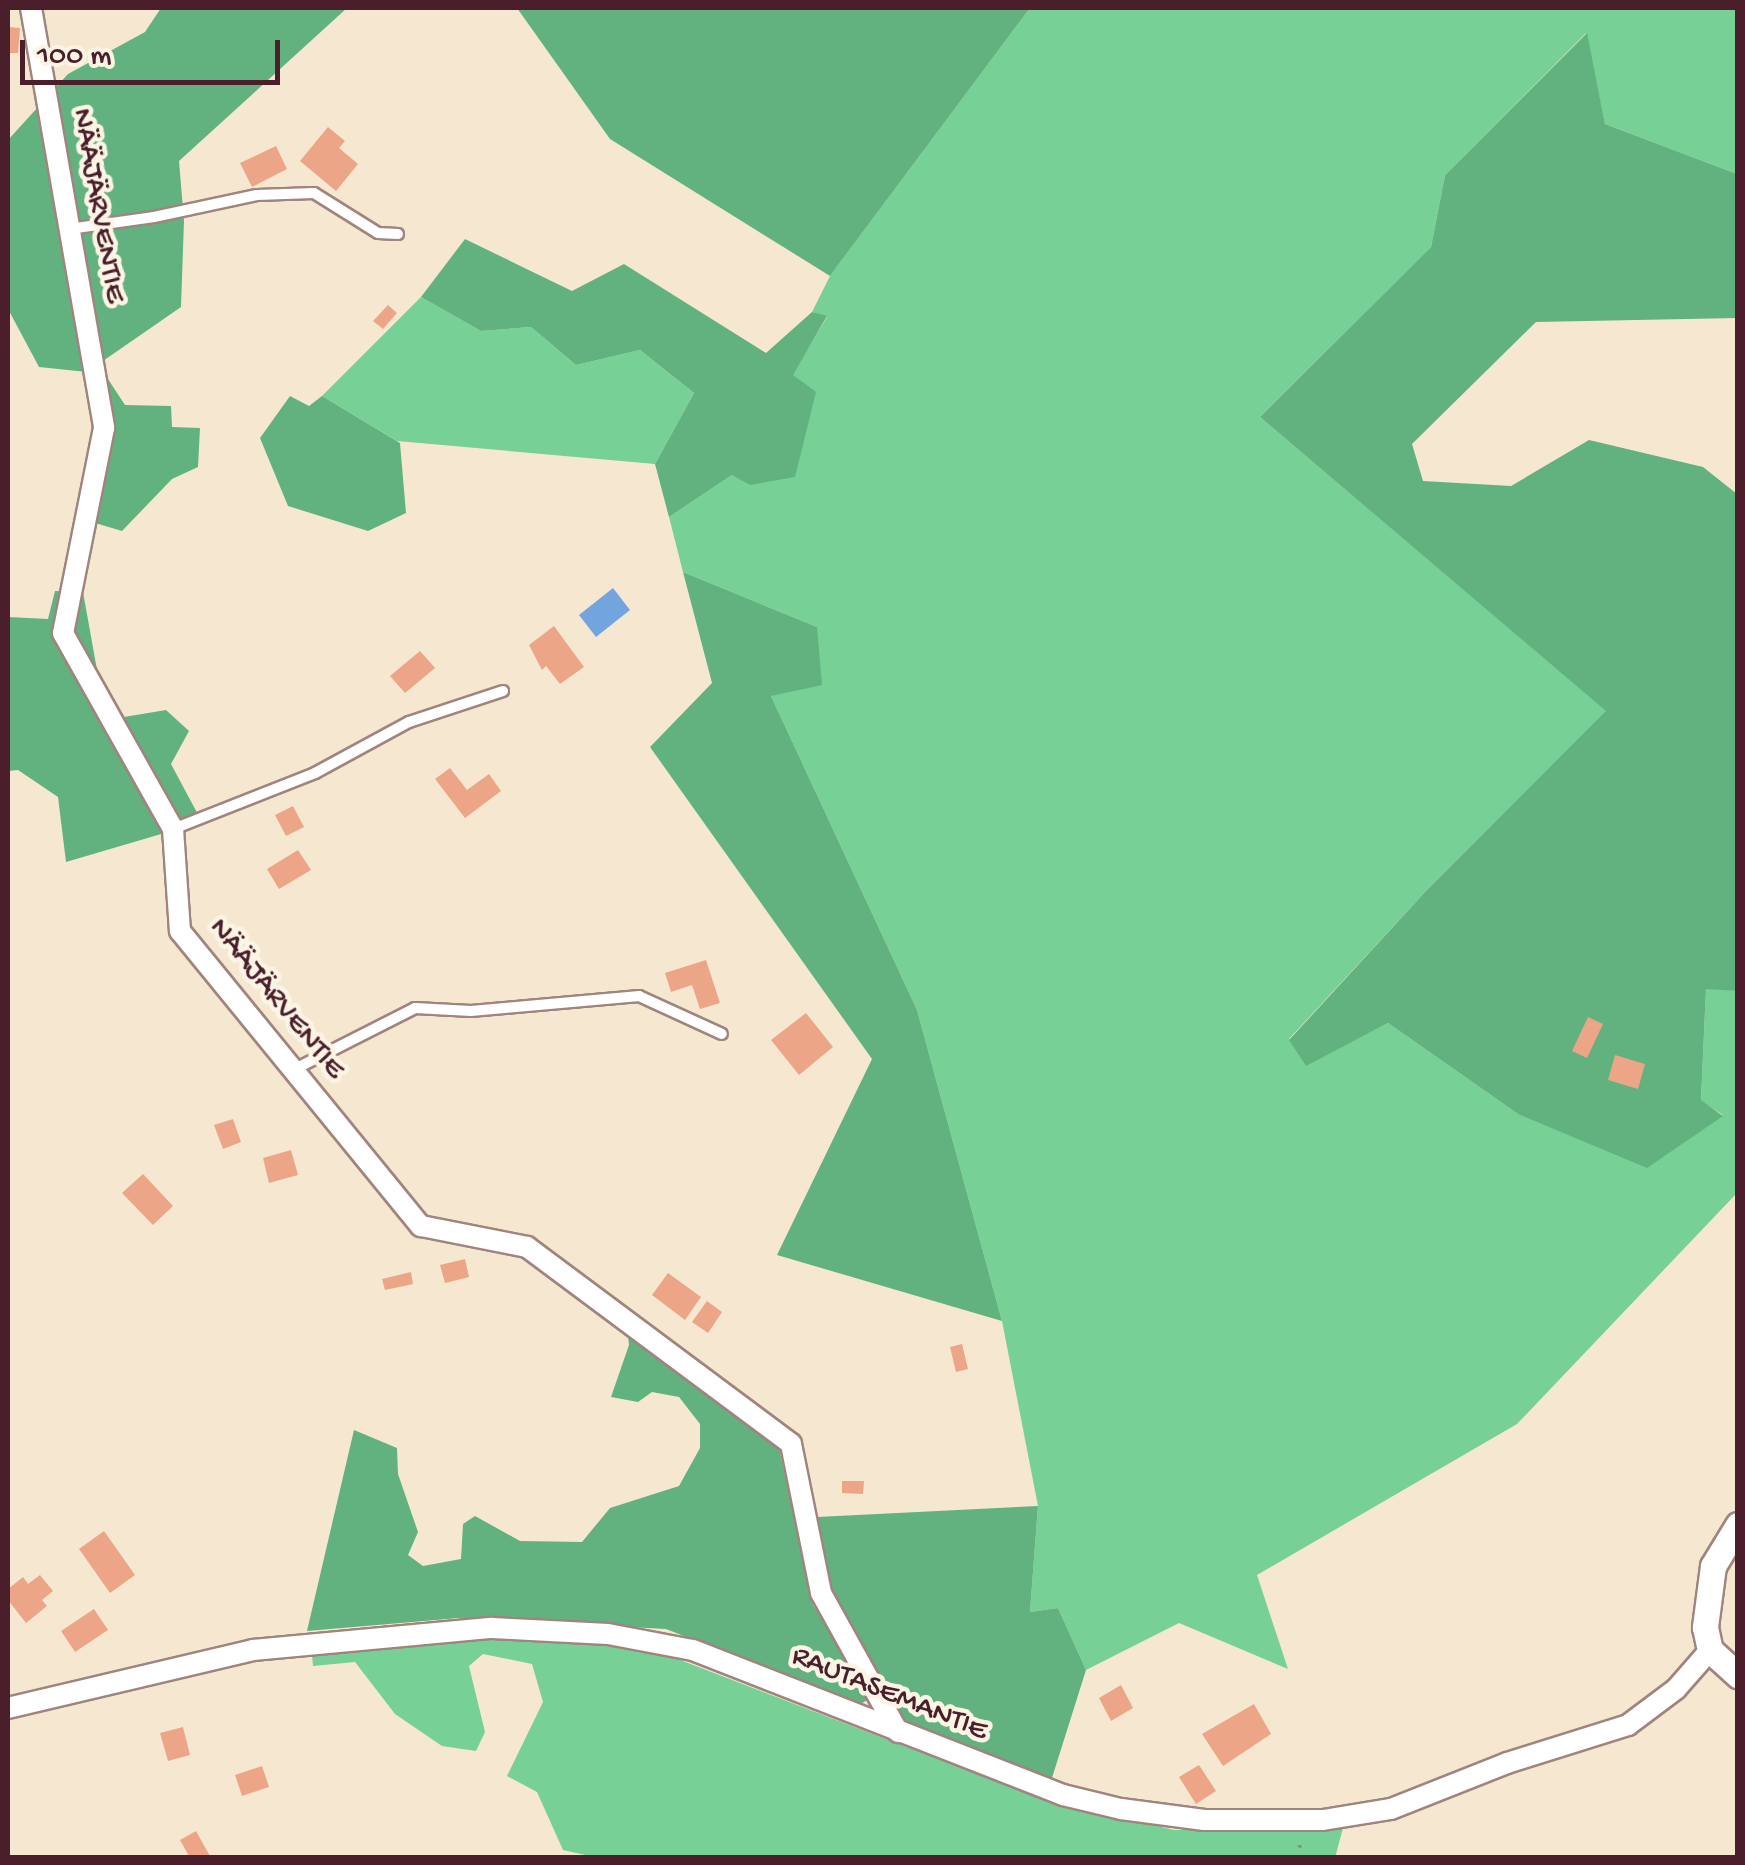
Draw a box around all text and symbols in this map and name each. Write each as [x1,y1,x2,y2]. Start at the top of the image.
scale bar [25,20,285,82]
text: 100 m [37,40,112,75]
street label: NÄÄJÄRVENTIE [61,106,131,306]
street label: NÄÄJÄRVENTIE [199,912,351,1088]
street label: RAUTASEMANTIE [786,1639,992,1751]

